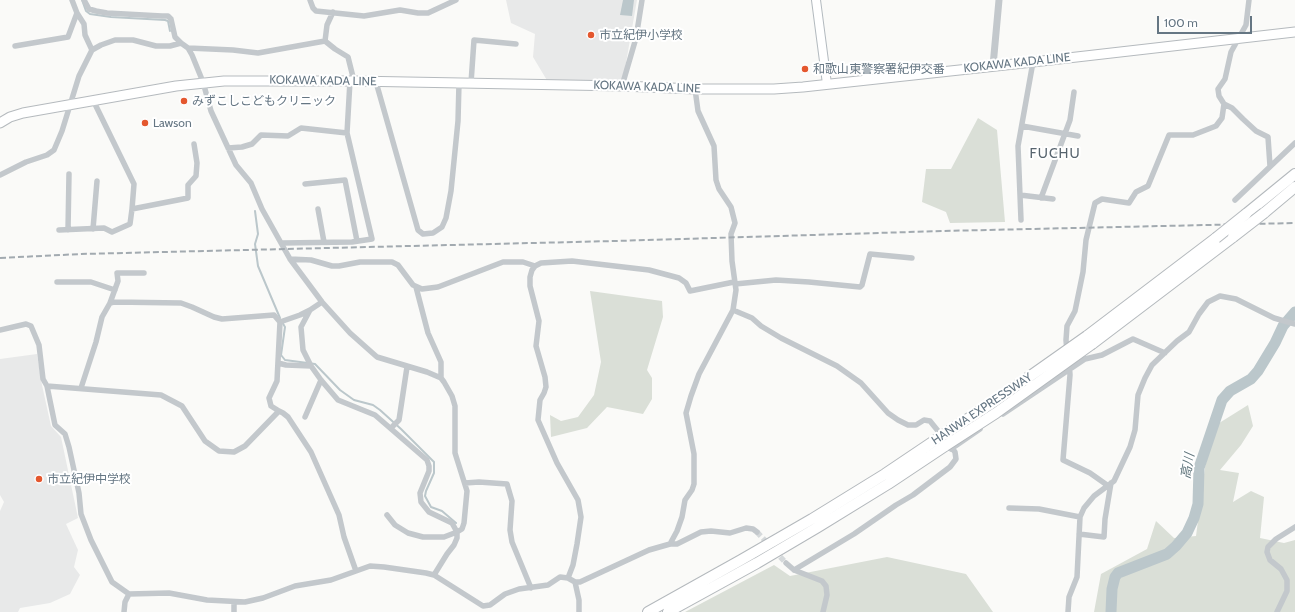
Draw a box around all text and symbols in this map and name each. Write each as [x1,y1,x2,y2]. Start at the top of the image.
scale bar [1159,8,1254,34]
text: 100 m [1164,15,1198,30]
place label: 市立紀伊小学校 [599,28,683,42]
marker: 市立紀伊小学校 [586,30,596,40]
street label: KOKAWA KADA LINE [963,50,1071,76]
place label: 和歌山東警察署紀伊交番 [813,62,945,76]
marker: 和歌山東警察署紀伊交番 [800,64,810,74]
street label: KOKAWA KADA LINE [269,73,377,89]
street label: KOKAWA KADA LINE [593,78,701,96]
place label: みずこしこどもクリニック [192,94,336,108]
marker: みずこしこどもクリニック [179,96,189,106]
place label: Lawson [153,116,192,130]
marker: Lawson [140,118,150,128]
district label: FUCHU [1029,146,1081,162]
street label: HANWA EXPRESSWAY [929,370,1035,448]
water label: 高川 [1178,452,1198,480]
place label: 市立紀伊中学校 [47,472,131,486]
marker: 市立紀伊中学校 [34,474,44,484]

